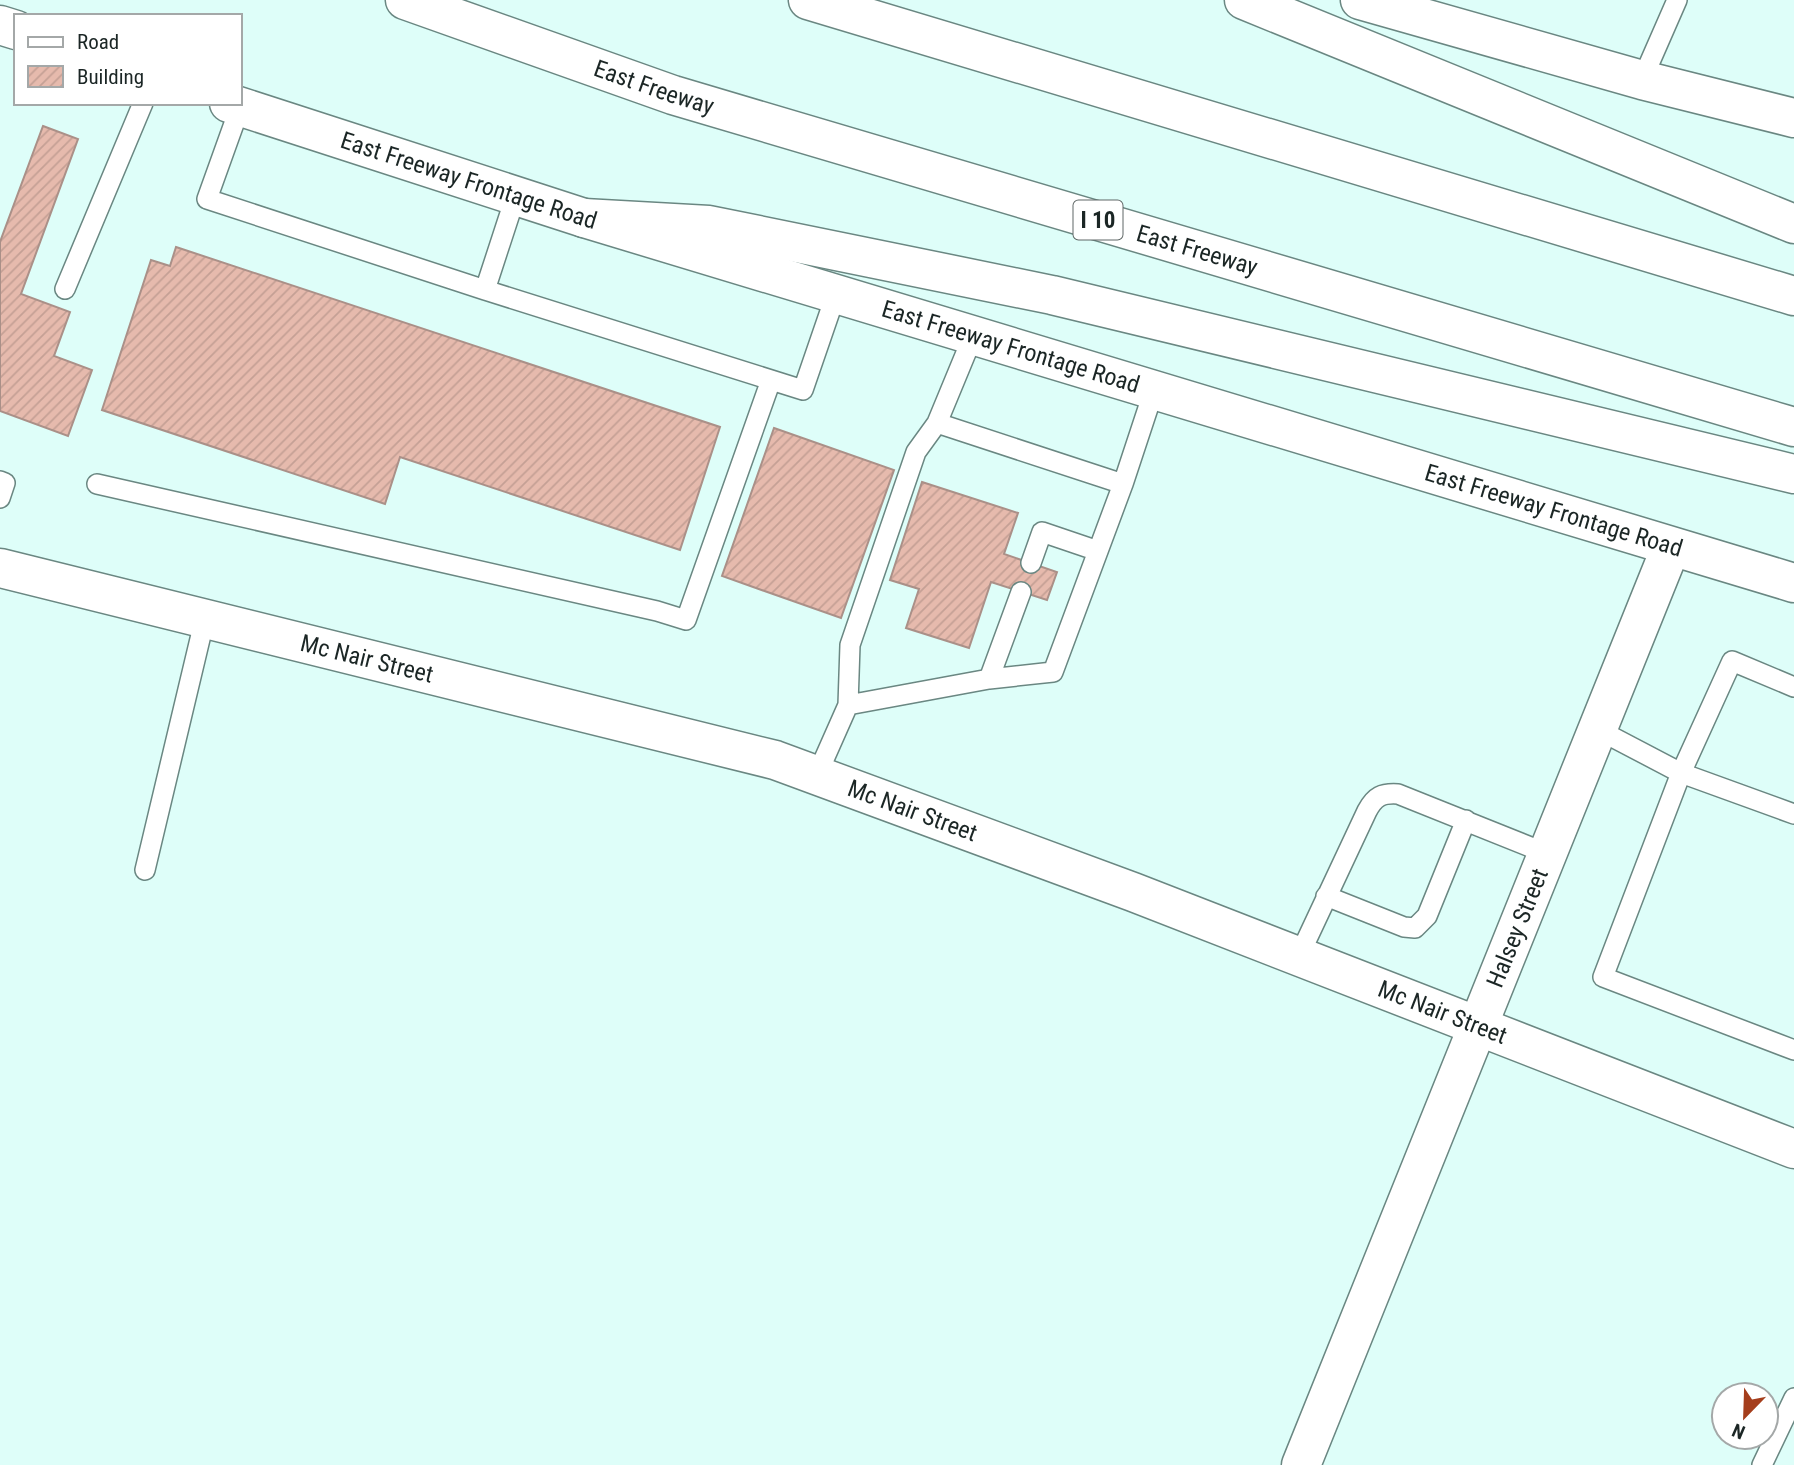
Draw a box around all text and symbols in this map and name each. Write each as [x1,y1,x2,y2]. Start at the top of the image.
legend [14,14,242,105]
text: Road [77,30,119,54]
street label: East Freeway [590,54,717,120]
text: Building [77,65,144,89]
street label: East Freeway Frontage Road [337,126,600,235]
road number: I 10 [1074,200,1122,240]
street label: East Freeway [1133,219,1261,281]
street label: East Freeway Frontage Road [879,295,1143,399]
street label: East Freeway Frontage Road [1421,458,1686,563]
street label: Mc Nair Street [298,629,436,689]
street label: Mc Nair Street [844,774,981,847]
street label: Halsey Street [1481,864,1554,992]
street label: Mc Nair Street [1374,975,1511,1050]
north arrow [1710,1381,1780,1451]
text: N [1729,1418,1748,1444]

